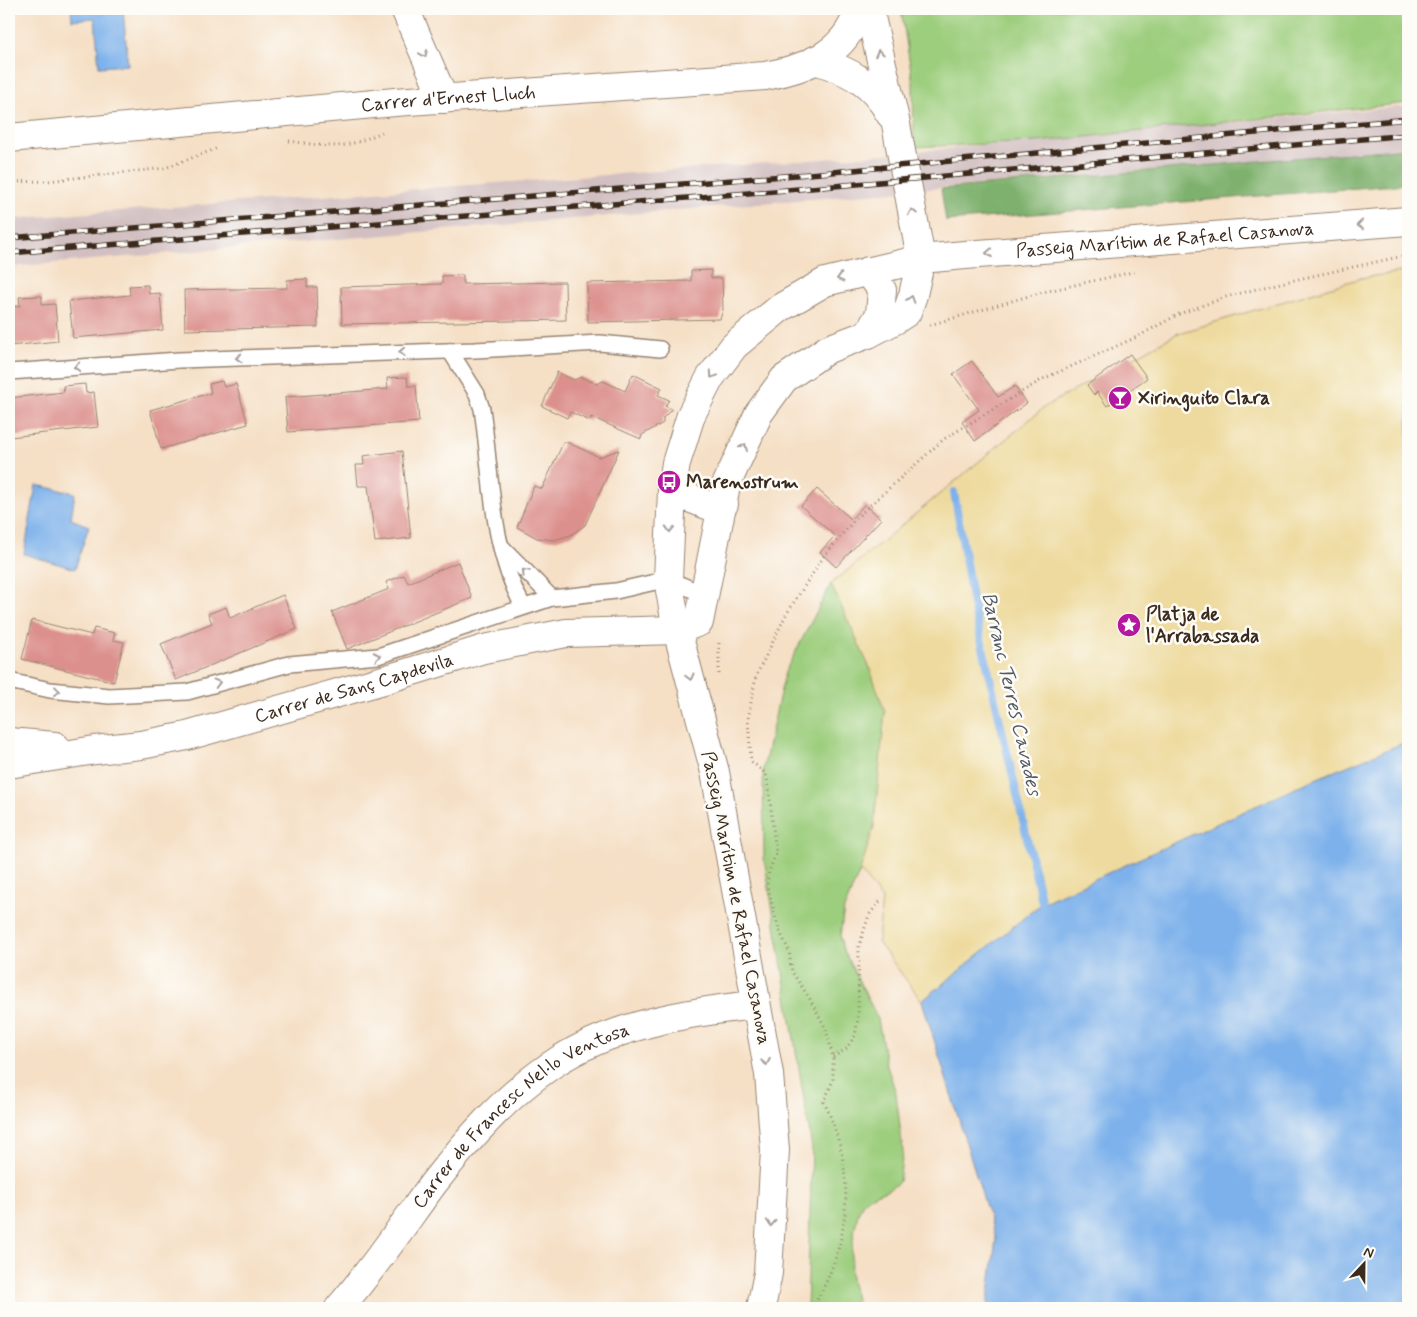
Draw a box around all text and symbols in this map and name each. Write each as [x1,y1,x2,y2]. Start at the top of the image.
one-way arrow [874,48,885,57]
one-way arrow [418,49,429,58]
street label: Carrer d'Ernest Lluch [360,80,536,118]
one-way arrow [908,207,918,216]
street label: Passeig Marítim de Rafael Casanova [1015,216,1315,264]
one-way arrow [1355,219,1363,230]
one-way arrow [984,248,992,259]
one-way arrow [835,272,844,283]
one-way arrow [906,295,916,304]
one-way arrow [398,347,406,358]
one-way arrow [235,353,243,363]
one-way arrow [73,361,81,372]
one-way arrow [710,369,719,379]
bar icon: Xiringuito Clara [1107,385,1133,411]
place label: Xiringuito Clara [1138,386,1270,412]
one-way arrow [737,443,748,452]
bus stop icon: Marenostrum [656,469,682,495]
place label: Marenostrum [686,470,799,495]
one-way arrow [665,525,676,533]
one-way arrow [522,568,531,577]
water label: Barranc Terres Cavades [974,590,1048,800]
place label: Platja de l'Arrabassada [1146,602,1259,649]
place icon: Platja de l'Arrabassada [1116,612,1142,638]
street label: Carrer de Sanç Capdevila [252,647,456,729]
one-way arrow [372,651,381,662]
one-way arrow [684,673,695,682]
one-way arrow [213,679,221,689]
one-way arrow [53,685,61,696]
street label: Passeig Marítim de Rafael Casanova [694,749,777,1047]
street label: Carrer de Francesc Nel·lo Ventosa [407,1017,633,1214]
one-way arrow [761,1057,771,1066]
one-way arrow [765,1220,776,1228]
north arrow [1340,1240,1390,1290]
text: N [1361,1243,1376,1263]

